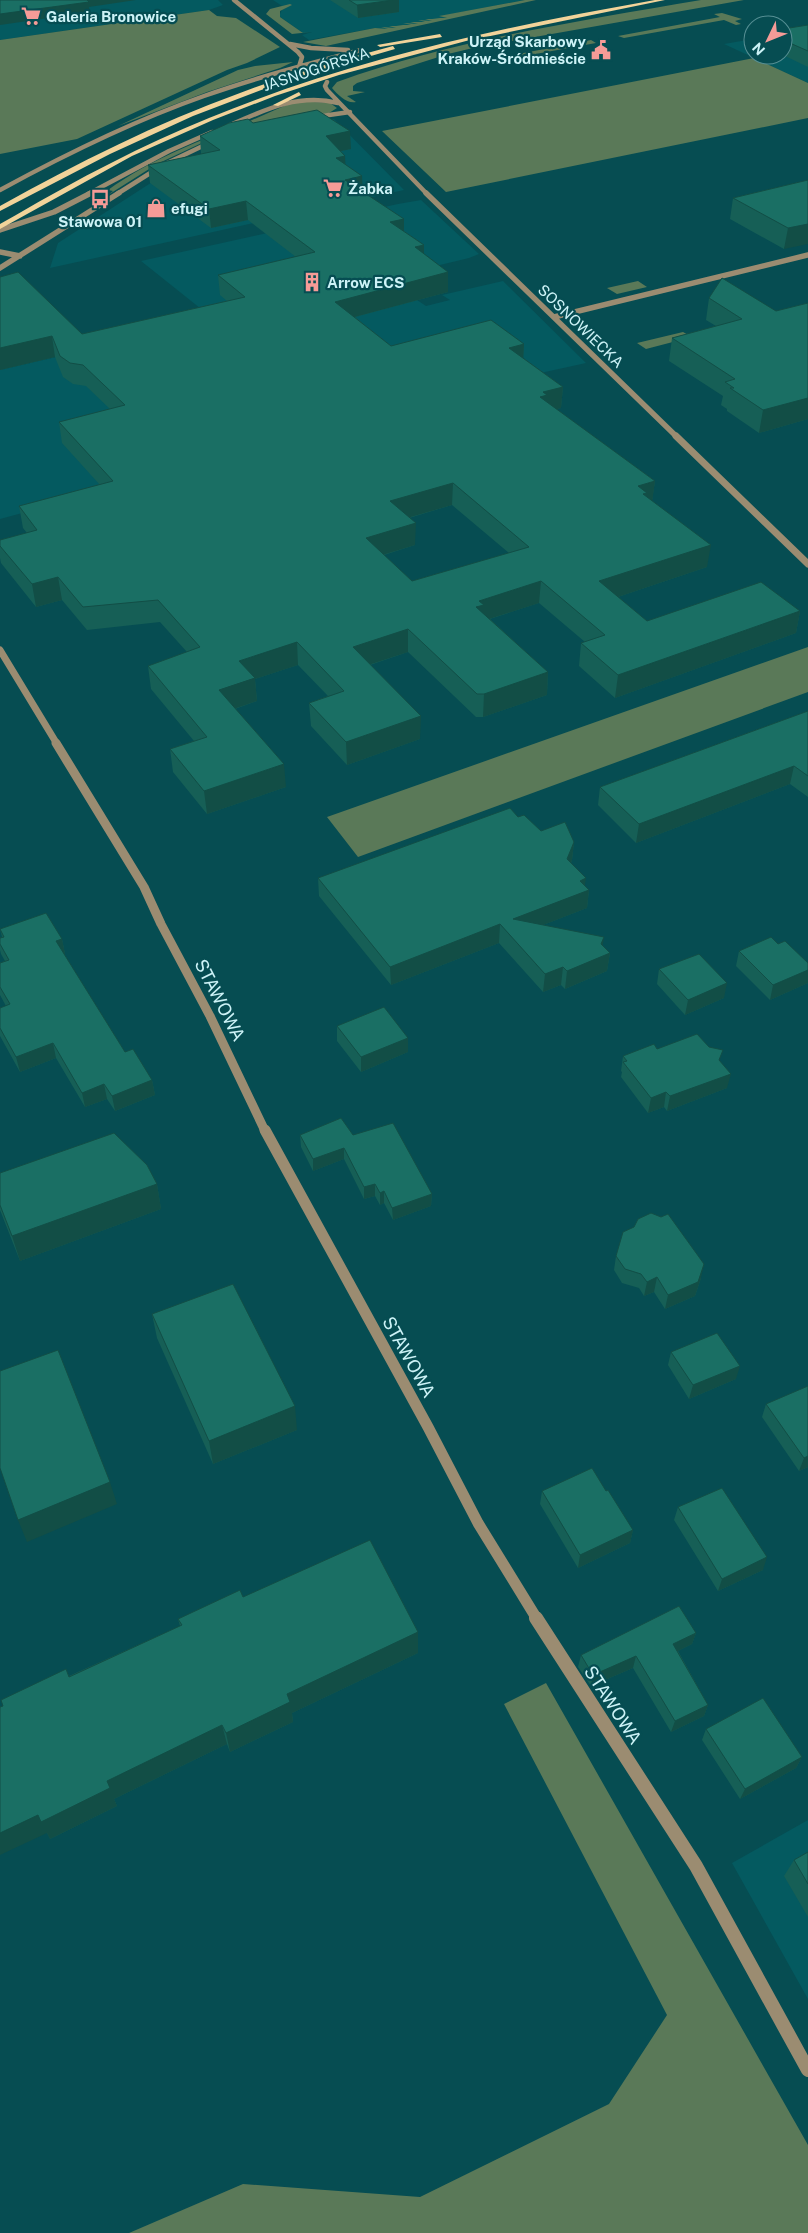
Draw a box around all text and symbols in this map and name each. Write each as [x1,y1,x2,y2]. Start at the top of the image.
supermarket icon: Galeria Bronowice [20,5,42,27]
place label: Galeria Bronowice [46,8,176,25]
north arrow [743,15,793,65]
place label: Urząd Skarbowy Kraków-Śródmieście [438,33,587,67]
public building icon: Urząd Skarbowy Kraków-Śródmieście [590,39,612,61]
text: N [749,39,768,58]
street label: JASNOGÓRSKA [260,43,372,94]
supermarket icon: Żabka [322,177,344,199]
place label: Żabka [348,180,393,197]
bus stop icon: Stawowa 01 [89,188,111,210]
shop icon: efugi [145,197,167,219]
place label: efugi [171,200,208,217]
place label: Stawowa 01 [58,213,142,230]
building icon: Arrow ECS [301,271,323,293]
place label: Arrow ECS [327,274,404,291]
street label: SOSNOWIECKA [535,281,627,371]
street label: STAWOWA [190,955,250,1045]
street label: STAWOWA [378,1313,440,1401]
street label: STAWOWA [580,1662,646,1748]

